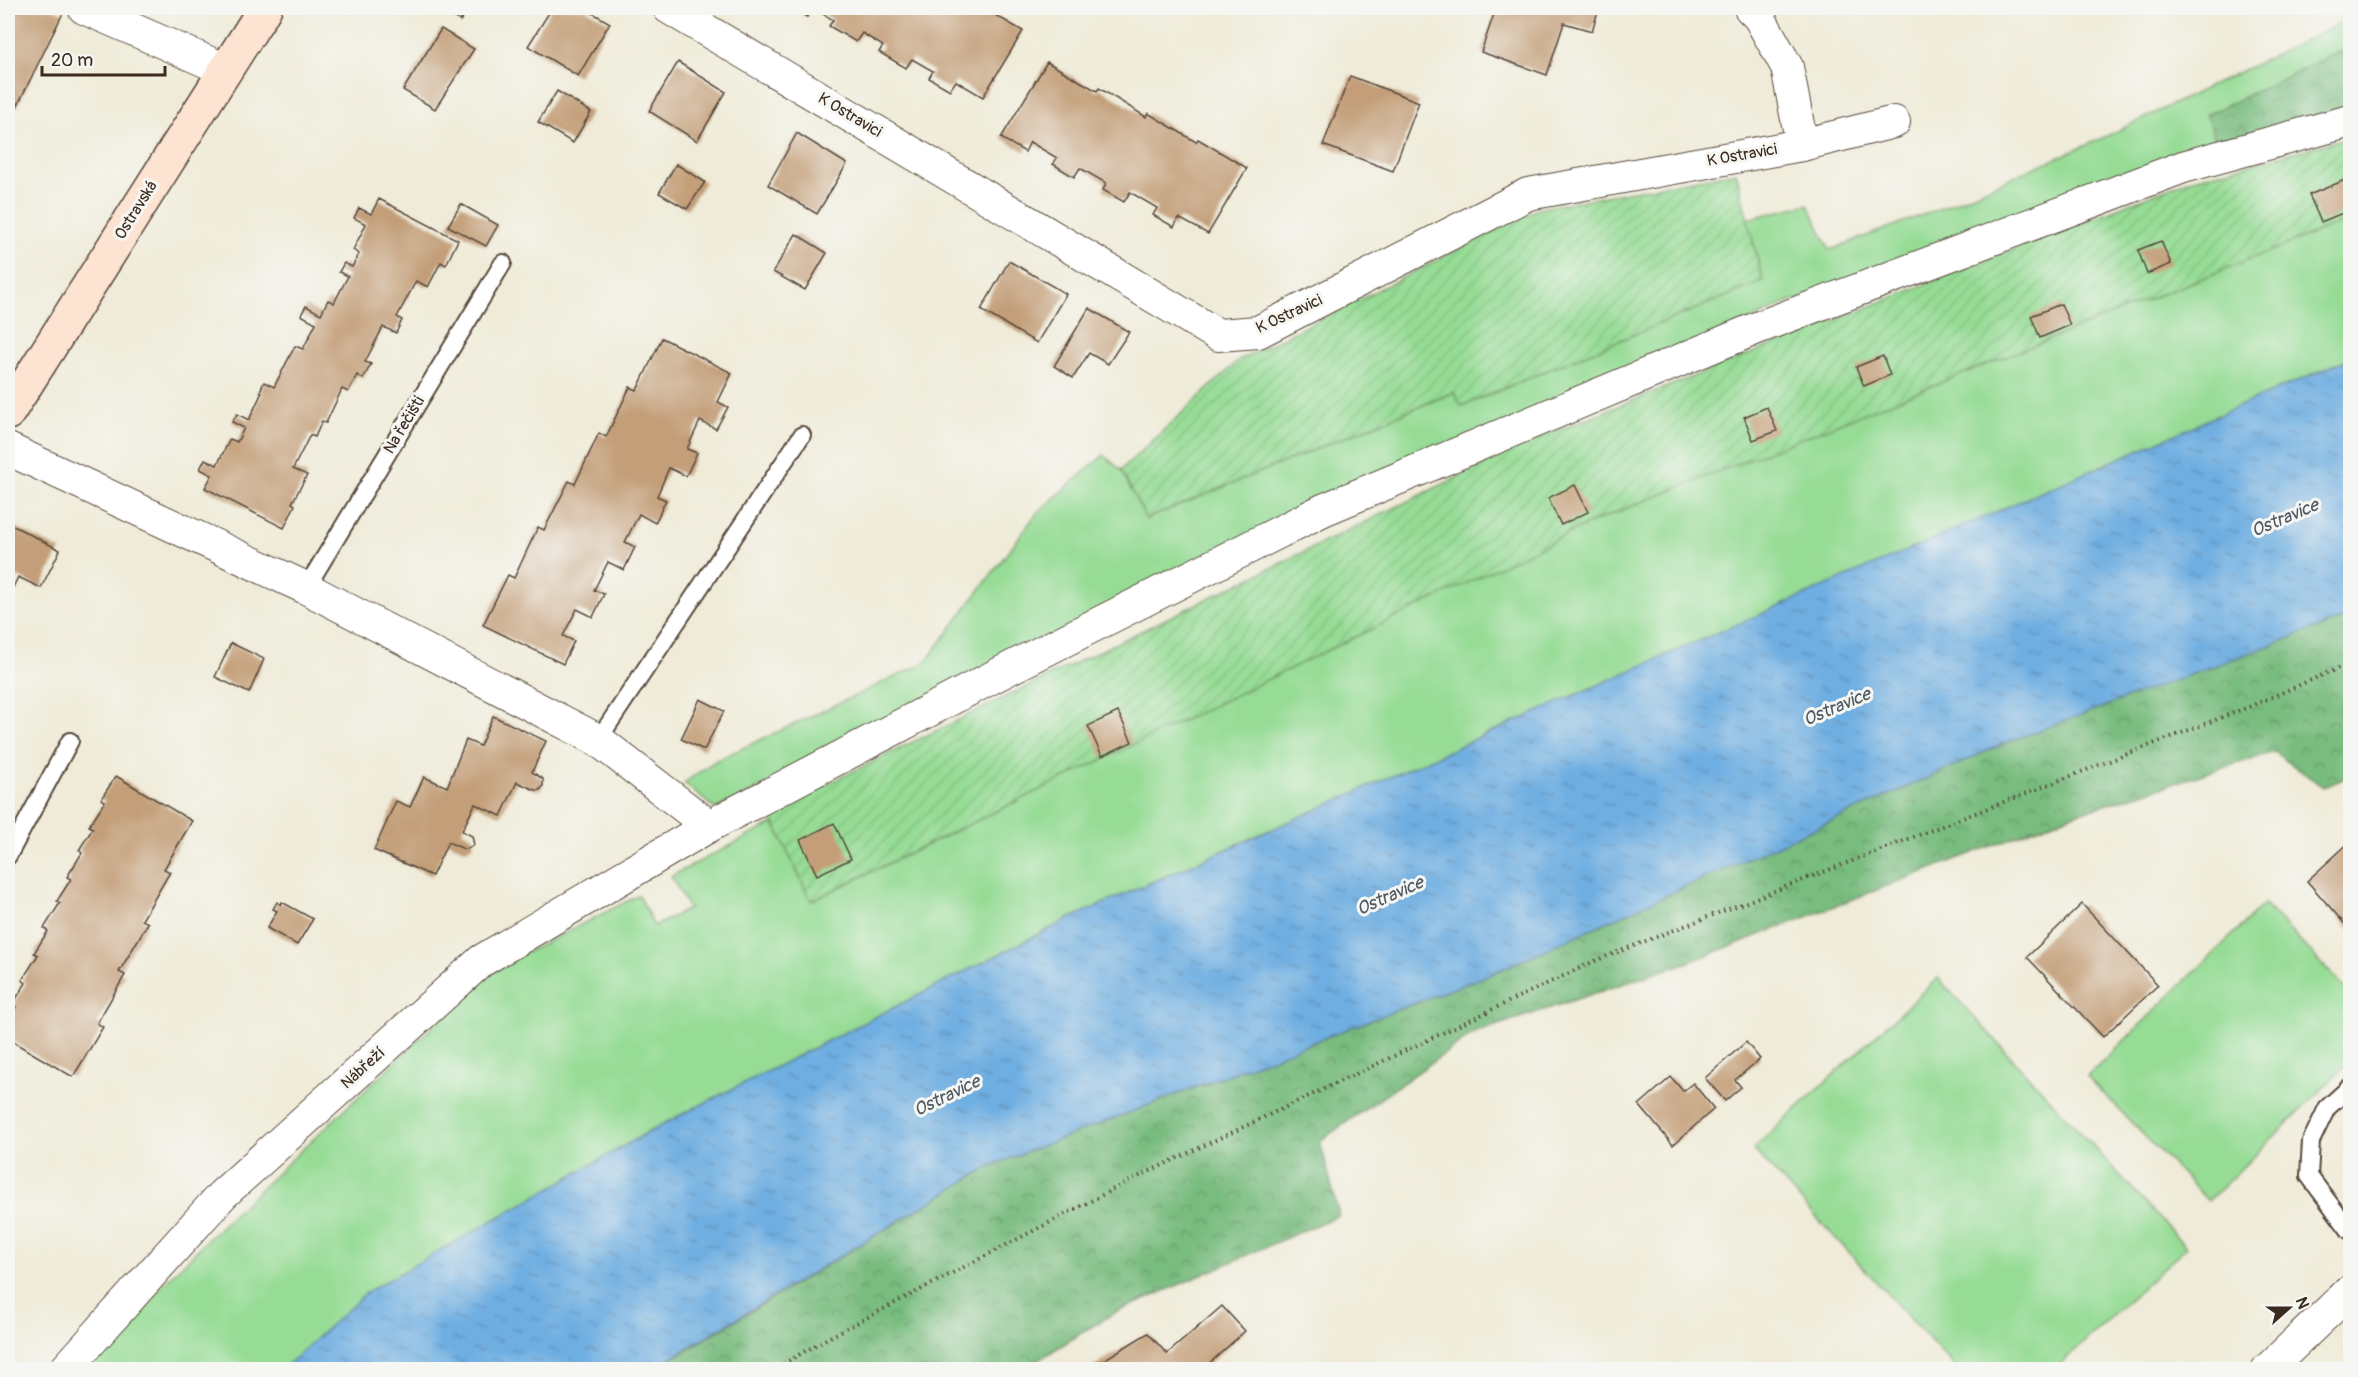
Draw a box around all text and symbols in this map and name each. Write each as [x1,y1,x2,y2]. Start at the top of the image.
scale bar [42,39,165,77]
text: 20 m [51,49,93,72]
street label: K Ostravici [814,88,886,142]
street label: K Ostravici [1705,139,1779,171]
street label: Ostravská [110,177,162,243]
street label: K Ostravici [1253,290,1326,338]
street label: Na řečišti [379,393,429,457]
water label: Ostravice [2248,493,2324,542]
water label: Ostravice [1800,682,1876,731]
water label: Ostravice [1353,870,1429,921]
street label: Nábřeží [337,1043,389,1093]
water label: Ostravice [910,1069,986,1122]
north arrow [2259,1278,2319,1338]
text: N [2291,1294,2313,1312]

